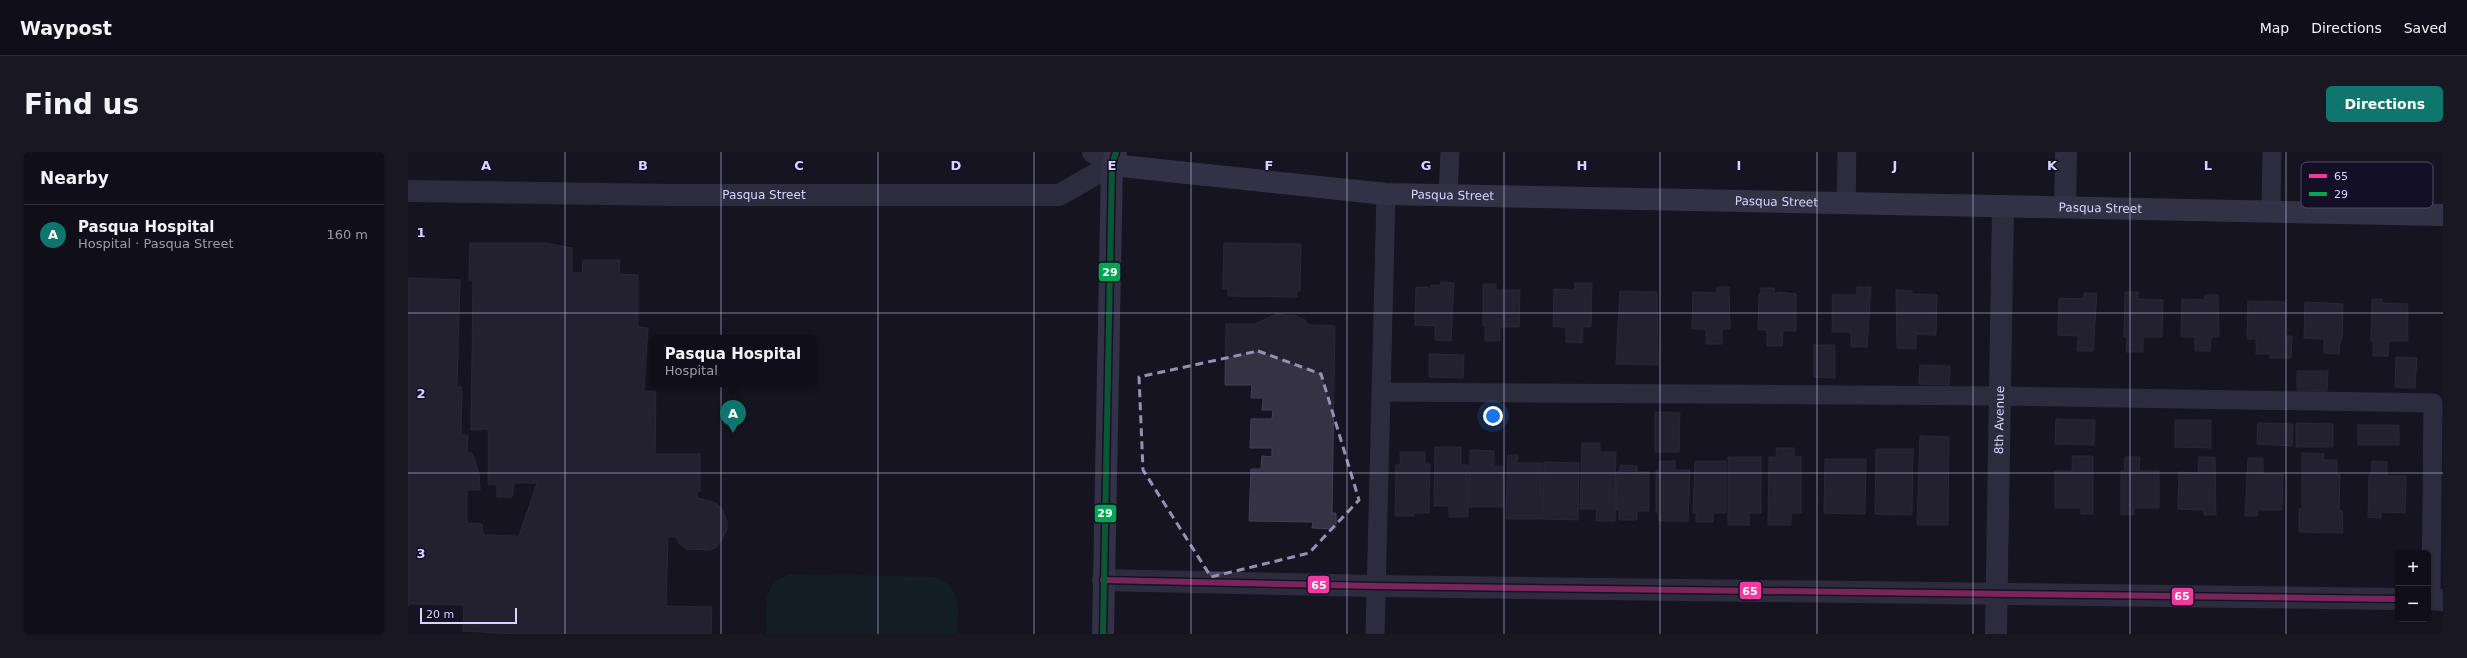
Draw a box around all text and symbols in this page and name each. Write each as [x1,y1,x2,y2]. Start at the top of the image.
text: Waypost [20,17,112,39]
text: Map [2260,20,2289,36]
text: Directions [2311,20,2382,36]
text: Saved [2404,20,2447,36]
button: Directions [2326,86,2443,122]
text: Find us [24,88,139,121]
text: A [481,158,491,173]
text: B [638,158,648,173]
text: C [794,158,804,173]
text: D [951,158,962,173]
text: E [1108,158,1116,173]
text: F [1265,158,1273,173]
text: G [1421,158,1431,173]
text: H [1577,158,1587,173]
text: I [1737,158,1741,173]
text: J [1892,158,1897,173]
text: K [2047,158,2058,173]
text: L [2204,158,2212,173]
legend [2301,162,2433,208]
text: Nearby [40,168,109,188]
text: 65 [2334,170,2348,183]
street label: Pasqua Street [1411,187,1495,203]
street label: Pasqua Street [722,188,806,202]
text: 29 [2334,188,2348,201]
street label: Pasqua Street [1735,194,1818,210]
street label: Pasqua Street [2059,200,2142,216]
text: Pasqua Hospital [78,218,215,236]
text: 1 [416,225,426,240]
text: A [48,227,58,242]
text: 160 m [326,227,368,242]
text: Hospital · Pasqua Street [78,236,234,251]
line badge: 29 [1098,262,1121,282]
text: 29 [1102,266,1118,279]
popup [650,335,816,387]
text: Pasqua Hospital [665,345,801,363]
text: Hospital [665,363,718,378]
text: 2 [416,386,426,401]
street label: 8th Avenue [1992,386,2007,454]
pin: A [720,400,746,433]
your location [1483,406,1503,426]
line badge: 29 [1094,504,1117,523]
text: 29 [1097,507,1113,520]
text: 3 [416,546,426,561]
map controls [2395,550,2431,622]
button: + [2395,550,2431,586]
line badge: 65 [1307,575,1330,594]
text: 65 [1311,579,1327,592]
line badge: 65 [1739,581,1762,600]
text: 65 [1742,585,1758,598]
button: − [2395,586,2431,622]
line badge: 65 [2171,587,2194,606]
text: 65 [2174,590,2190,603]
scale bar [420,606,517,625]
text: 20 m [426,608,454,621]

